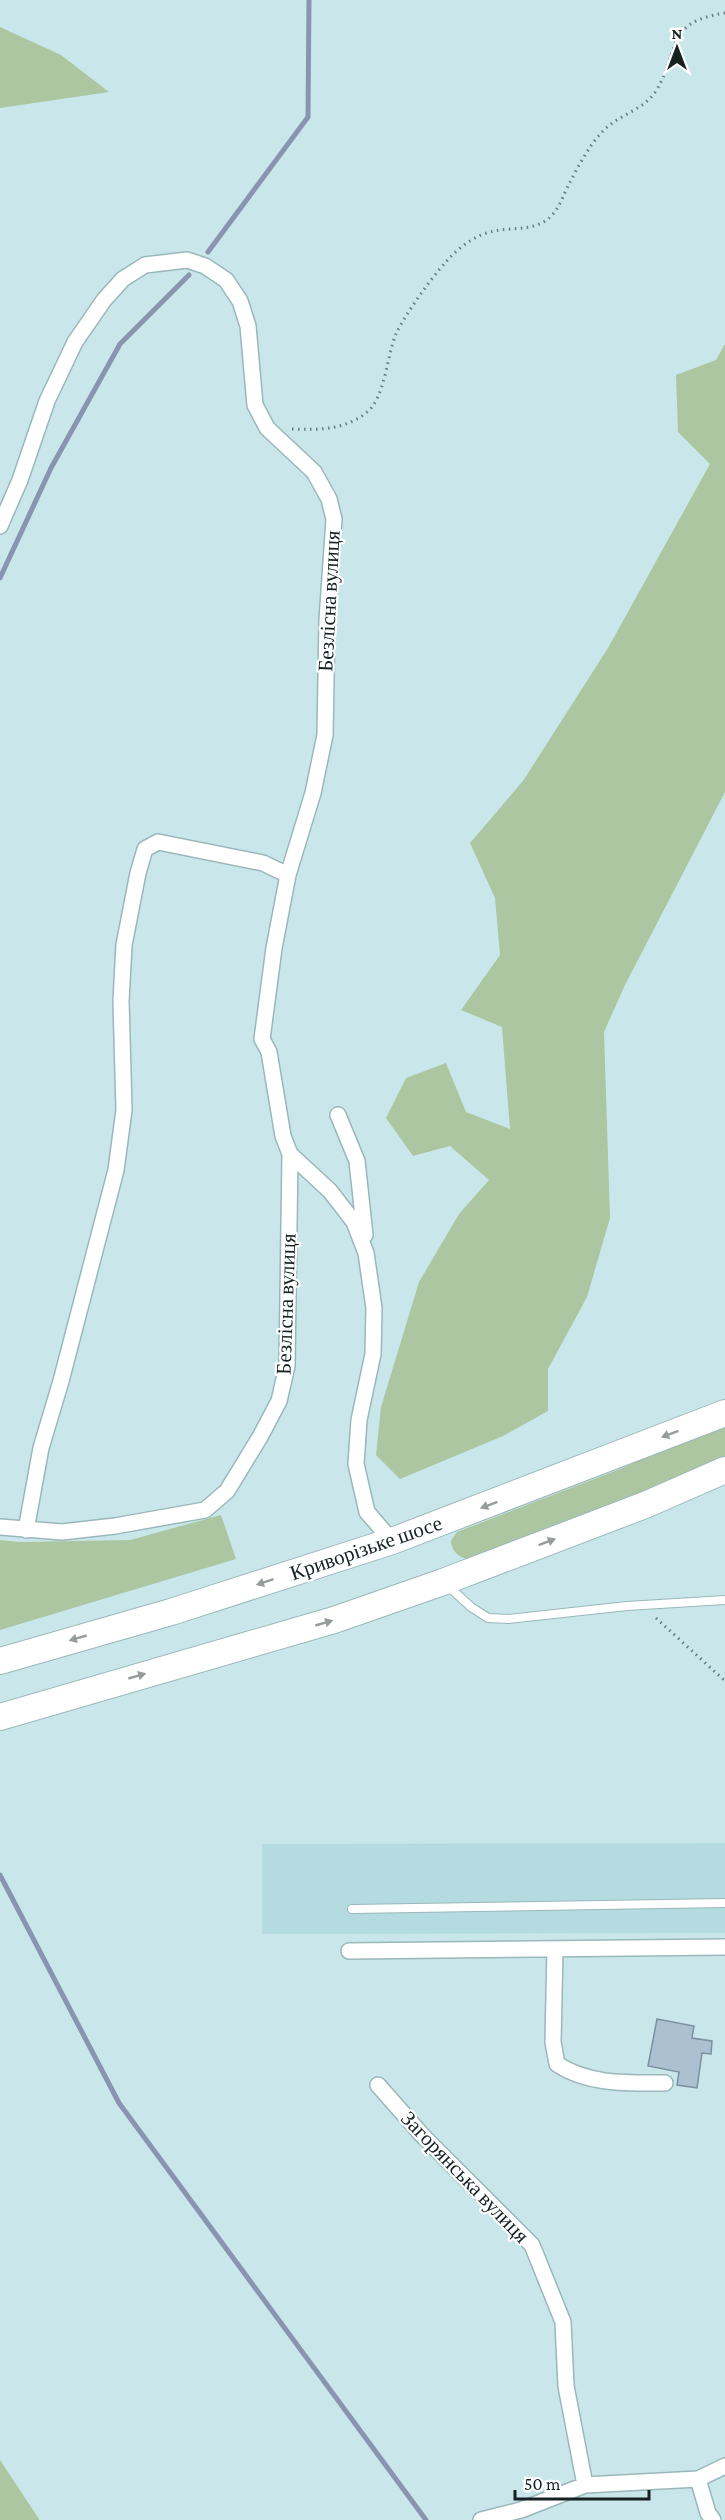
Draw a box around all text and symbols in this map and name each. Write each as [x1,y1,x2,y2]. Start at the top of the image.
north arrow [647,18,707,78]
text: N [672,25,683,42]
street label: Безлісна вулиця [313,529,345,672]
street label: Безлісна вулиця [272,1233,300,1375]
one-way arrow [661,1429,679,1439]
one-way arrow [480,1501,498,1510]
street label: Криворізьке шосе [287,1511,445,1585]
one-way arrow [538,1537,556,1547]
one-way arrow [256,1578,274,1587]
one-way arrow [315,1618,333,1627]
one-way arrow [69,1634,87,1644]
one-way arrow [128,1671,146,1680]
street label: Загорянська вулиця [396,2106,534,2248]
scale bar [515,2463,648,2501]
text: 50 m [524,2474,561,2494]

